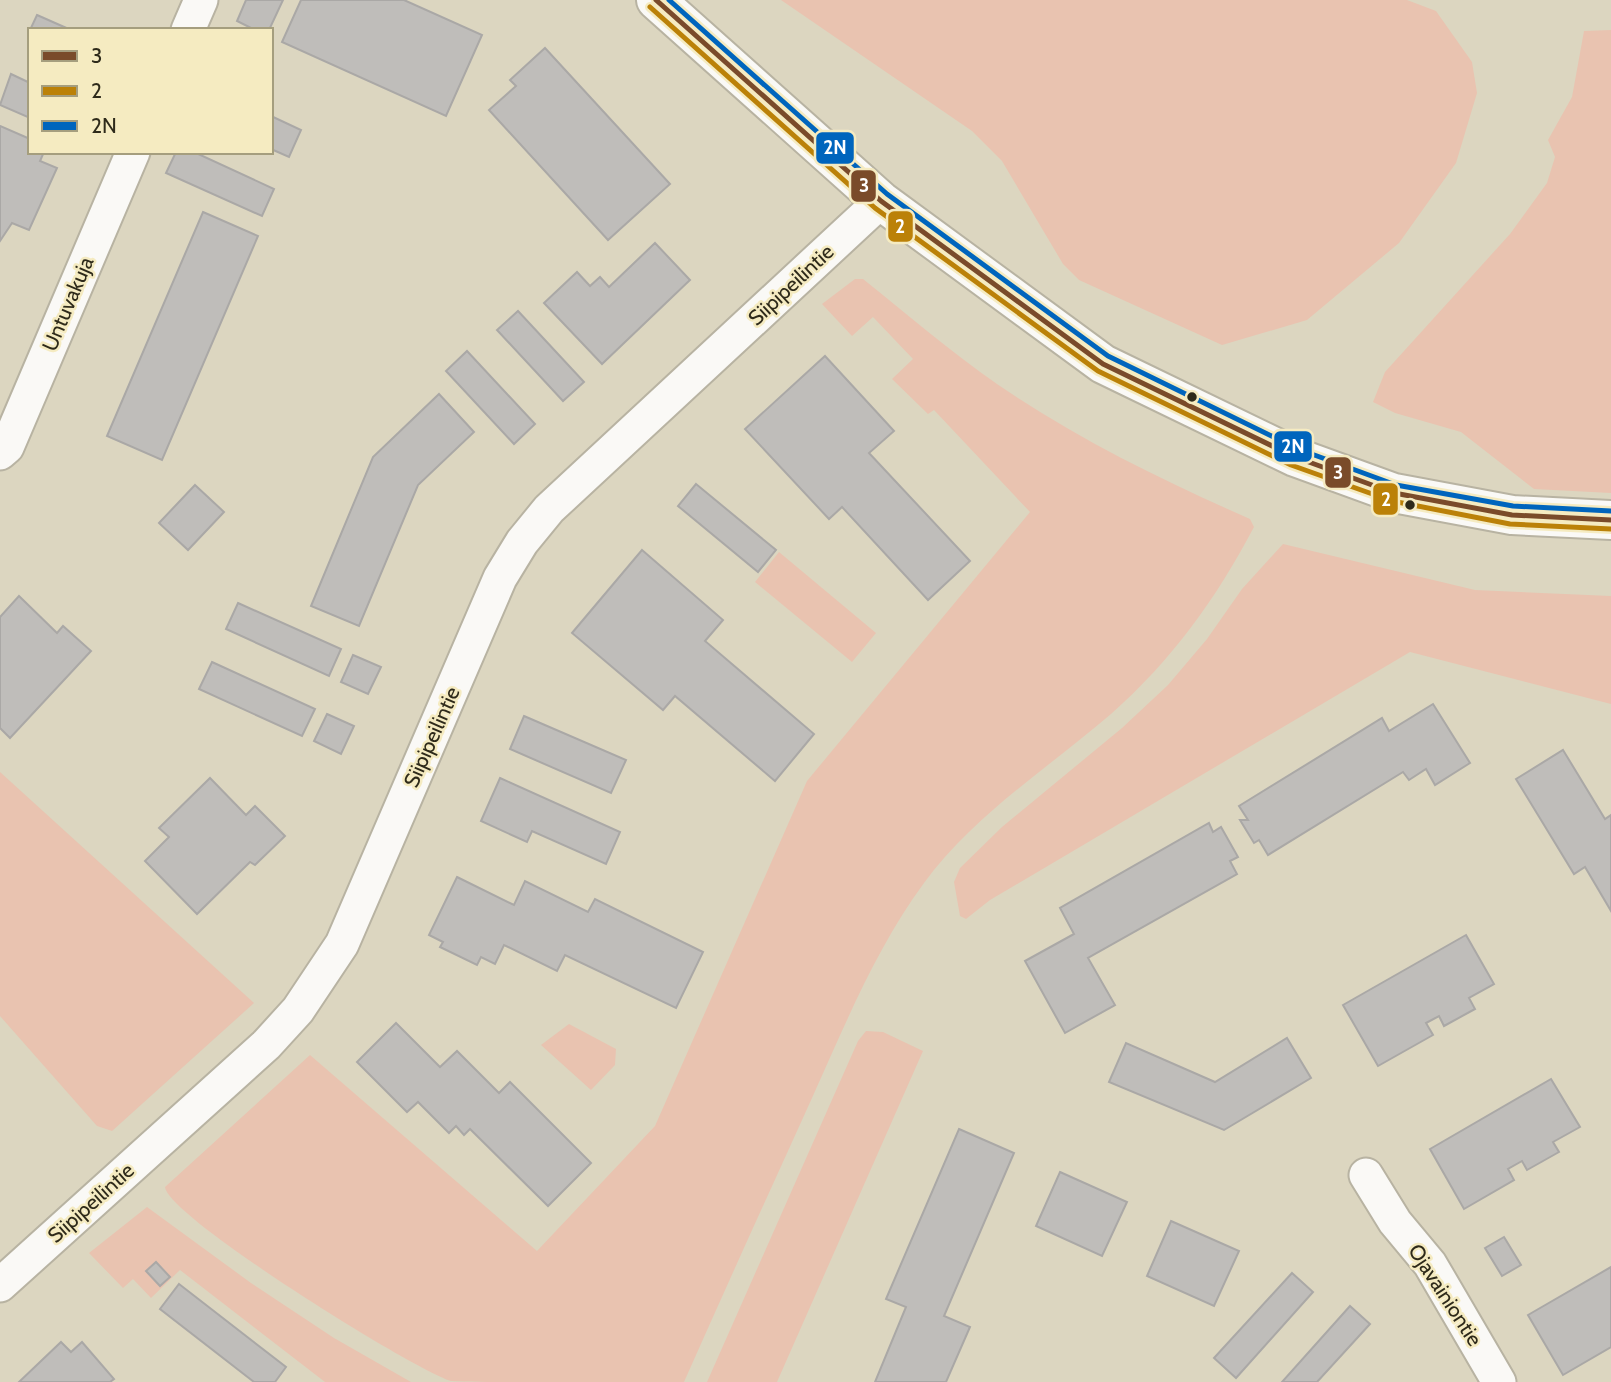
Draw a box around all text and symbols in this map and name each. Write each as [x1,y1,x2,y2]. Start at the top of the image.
legend [28,28,273,154]
text: 3 [91,43,102,68]
text: 2 [91,78,102,103]
text: 2N [91,113,117,138]
line badge: 2N [815,131,855,165]
text: 2N [823,136,847,159]
line badge: 3 [850,169,877,203]
text: 3 [859,174,869,197]
line badge: 2 [887,210,914,243]
text: 2 [895,215,905,238]
street label: Siipipeilintie [743,239,839,330]
street label: Untuvakuja [37,253,99,355]
unlabelled marker [1185,390,1199,404]
line badge: 2N [1273,430,1313,463]
text: 2N [1281,435,1305,458]
line badge: 3 [1324,456,1352,489]
text: 3 [1333,461,1343,484]
line badge: 2 [1372,482,1399,516]
text: 2 [1381,488,1391,511]
unlabelled marker [1403,498,1417,512]
street label: Siipipeilintie [398,682,465,791]
street label: Siipipeilintie [42,1157,139,1248]
street label: Ojavainiontie [1402,1239,1488,1351]

